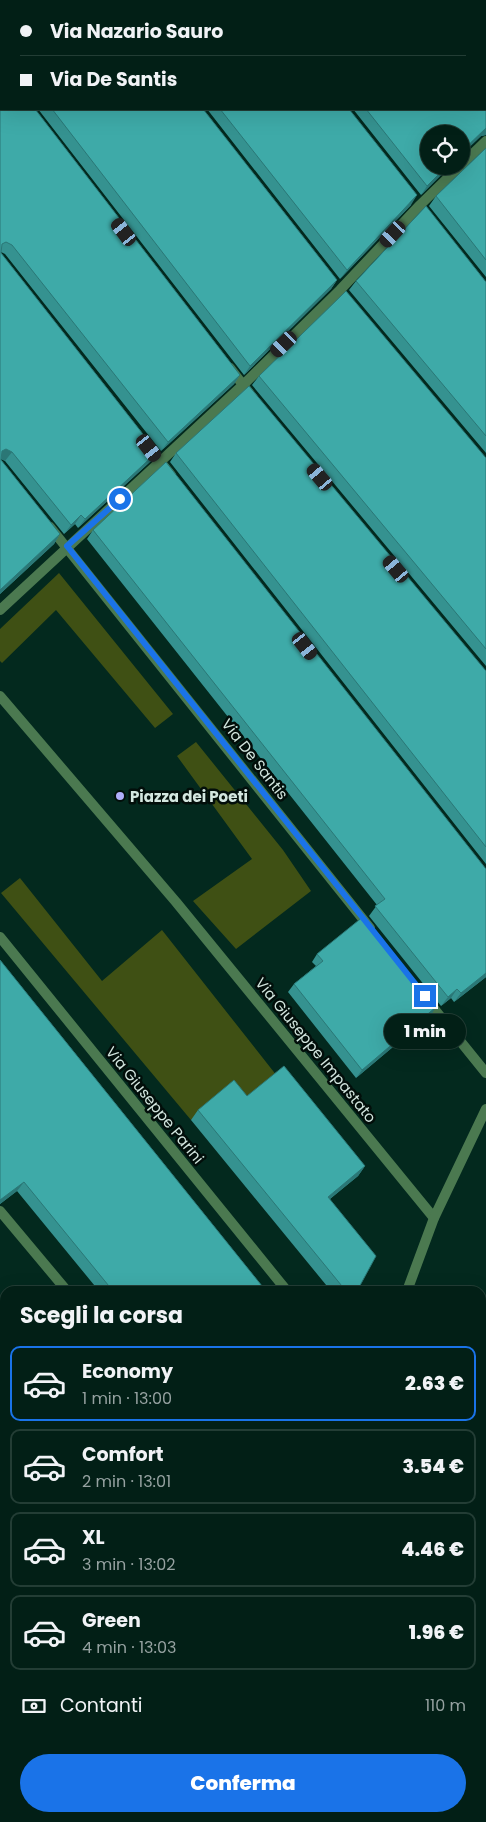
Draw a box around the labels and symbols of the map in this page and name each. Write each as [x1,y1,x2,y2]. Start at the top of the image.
car [108,216,139,248]
car [377,218,408,250]
car [267,328,300,360]
car [133,432,164,464]
car [304,461,335,493]
route start [109,488,131,510]
car [380,553,411,585]
car [289,630,320,662]
street label: Via De Santis [217,714,293,804]
place label: Piazza dei Poeti [130,786,248,807]
marker: Piazza dei Poeti [114,790,126,802]
street label: Via Giuseppe Impastato [251,973,381,1127]
route end [414,985,436,1007]
callout: 1 min [384,1014,466,1048]
street label: Via Giuseppe Parini [101,1042,209,1168]

